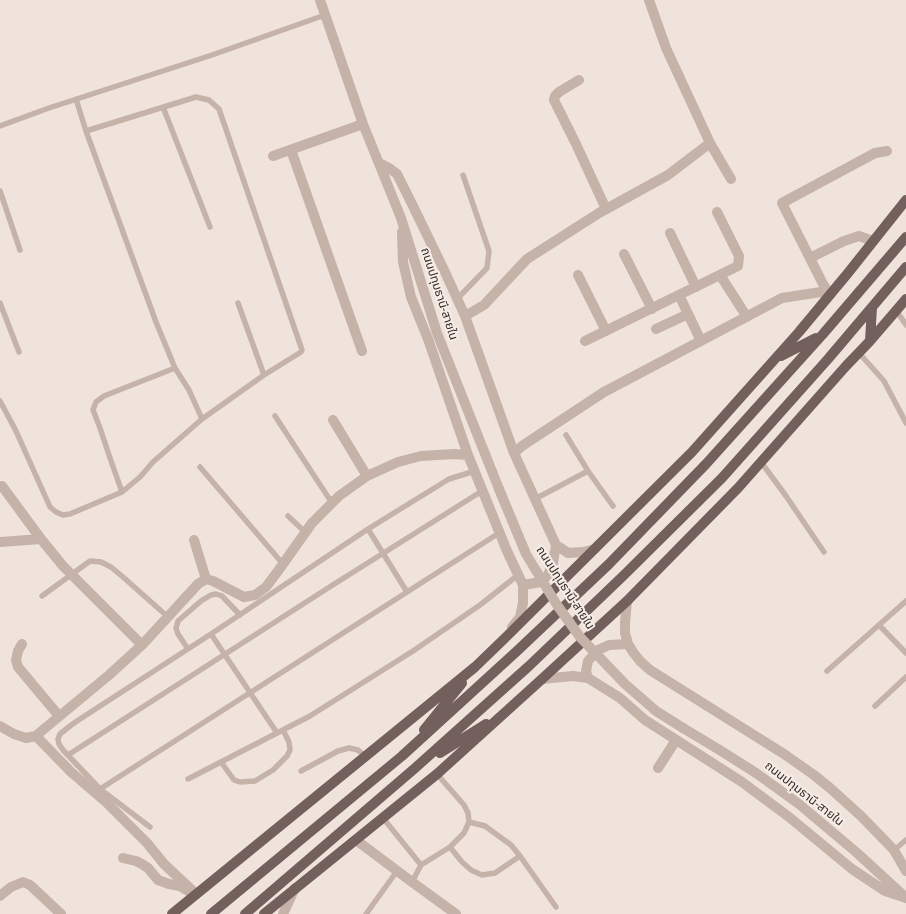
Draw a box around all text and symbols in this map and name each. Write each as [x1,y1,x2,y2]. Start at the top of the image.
street label: ถนนปทุมธานี-สายใน [417,246,461,342]
street label: ถนนปทุมธานี-สายใน [533,544,597,632]
street label: ถนนปทุมธานี-สายใน [762,759,846,829]

